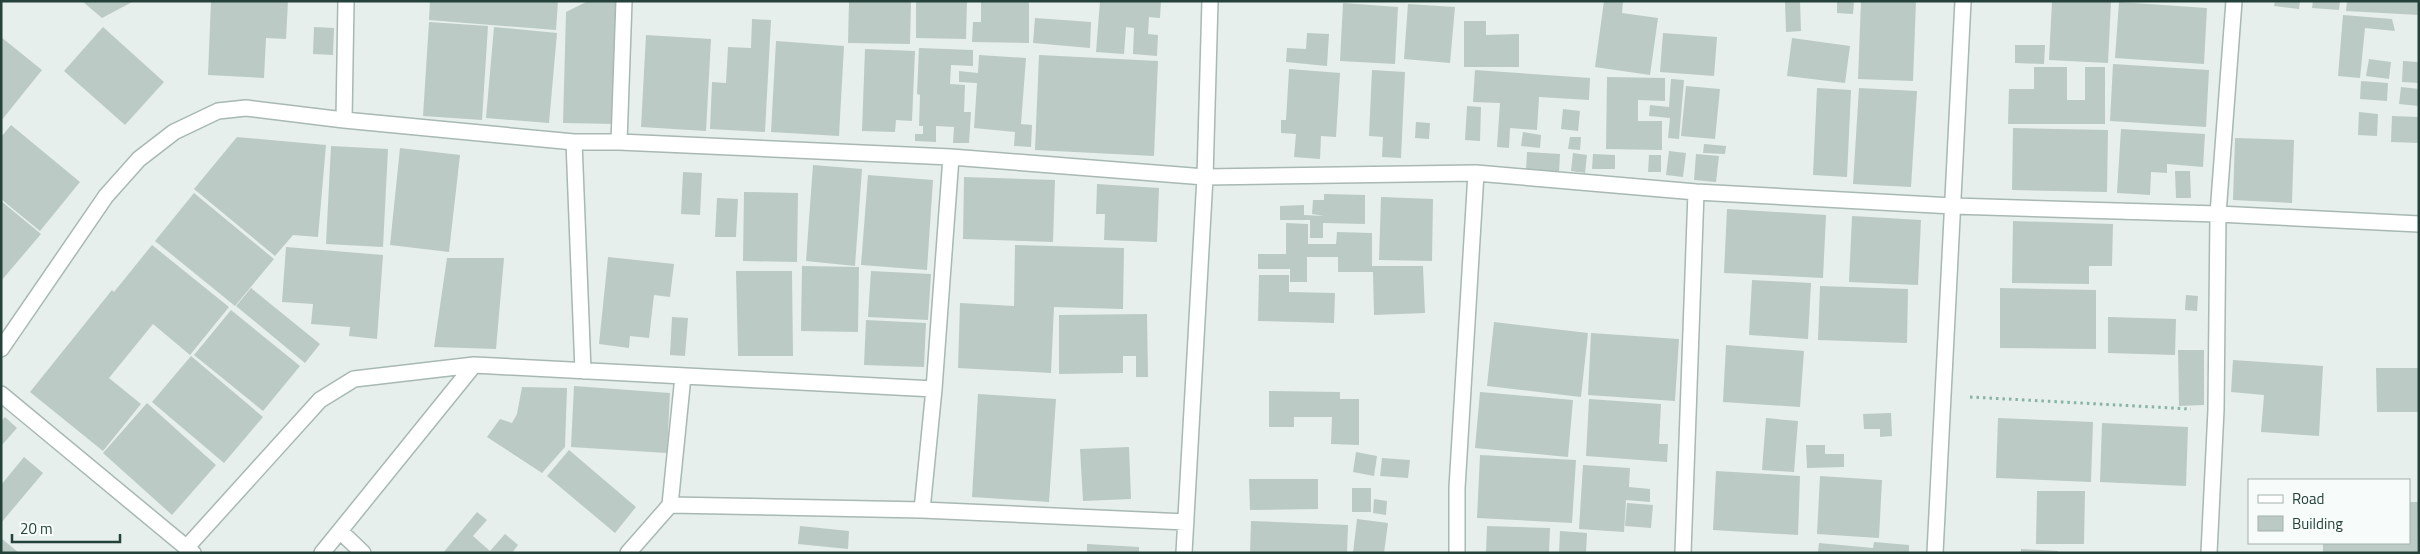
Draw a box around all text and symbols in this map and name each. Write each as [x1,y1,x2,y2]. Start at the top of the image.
legend [2248,479,2410,544]
text: Road [2292,487,2324,510]
scale bar [12,512,120,544]
text: Building [2292,512,2343,535]
text: 20 m [20,517,53,540]

